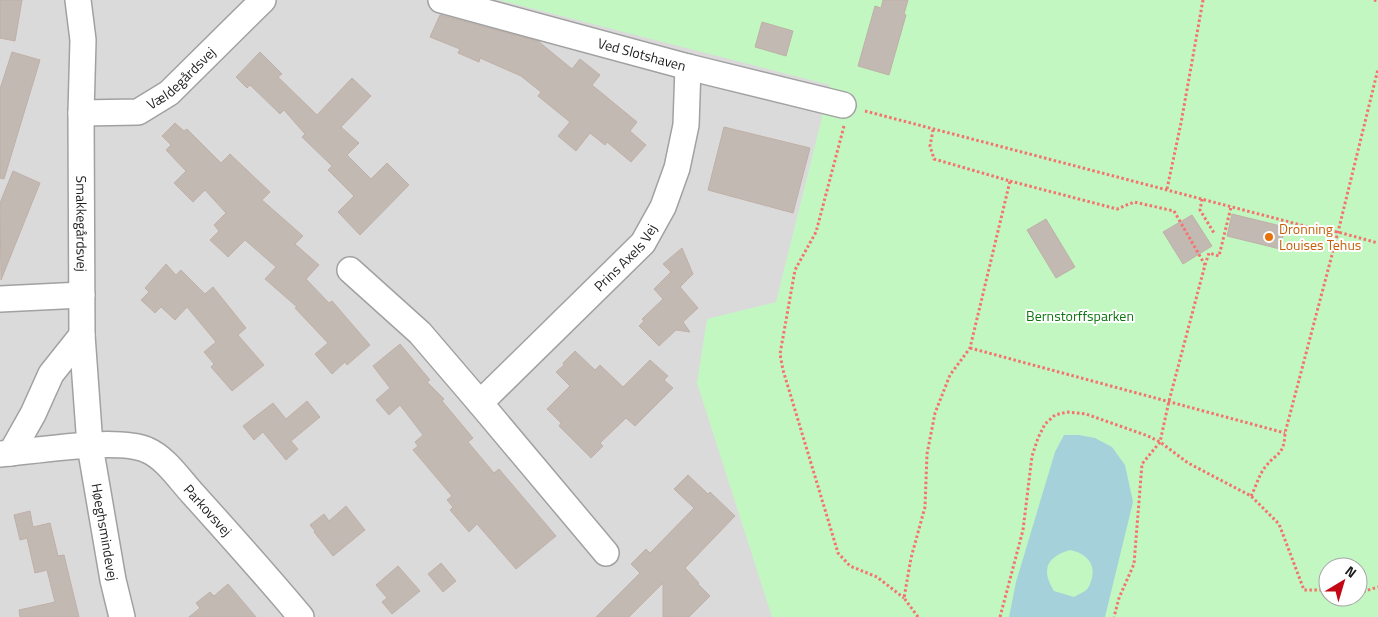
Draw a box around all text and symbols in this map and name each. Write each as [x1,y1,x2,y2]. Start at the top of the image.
street label: Ved Slotshaven [595,32,688,76]
street label: Vældegårdsvej [142,42,220,114]
street label: Smakkegårdsvej [71,176,93,272]
place label: Dronning Louises Tehus [1279,218,1361,255]
street label: Prins Axels Vej [589,220,662,296]
marker: Dronning Louises Tehus [1263,231,1275,243]
park label: Bernstorffsparken [1026,305,1134,326]
street label: Parkovsvej [179,479,237,541]
street label: Høeghsmindevej [87,482,124,582]
north arrow [1318,557,1368,607]
text: N [1341,560,1362,583]

